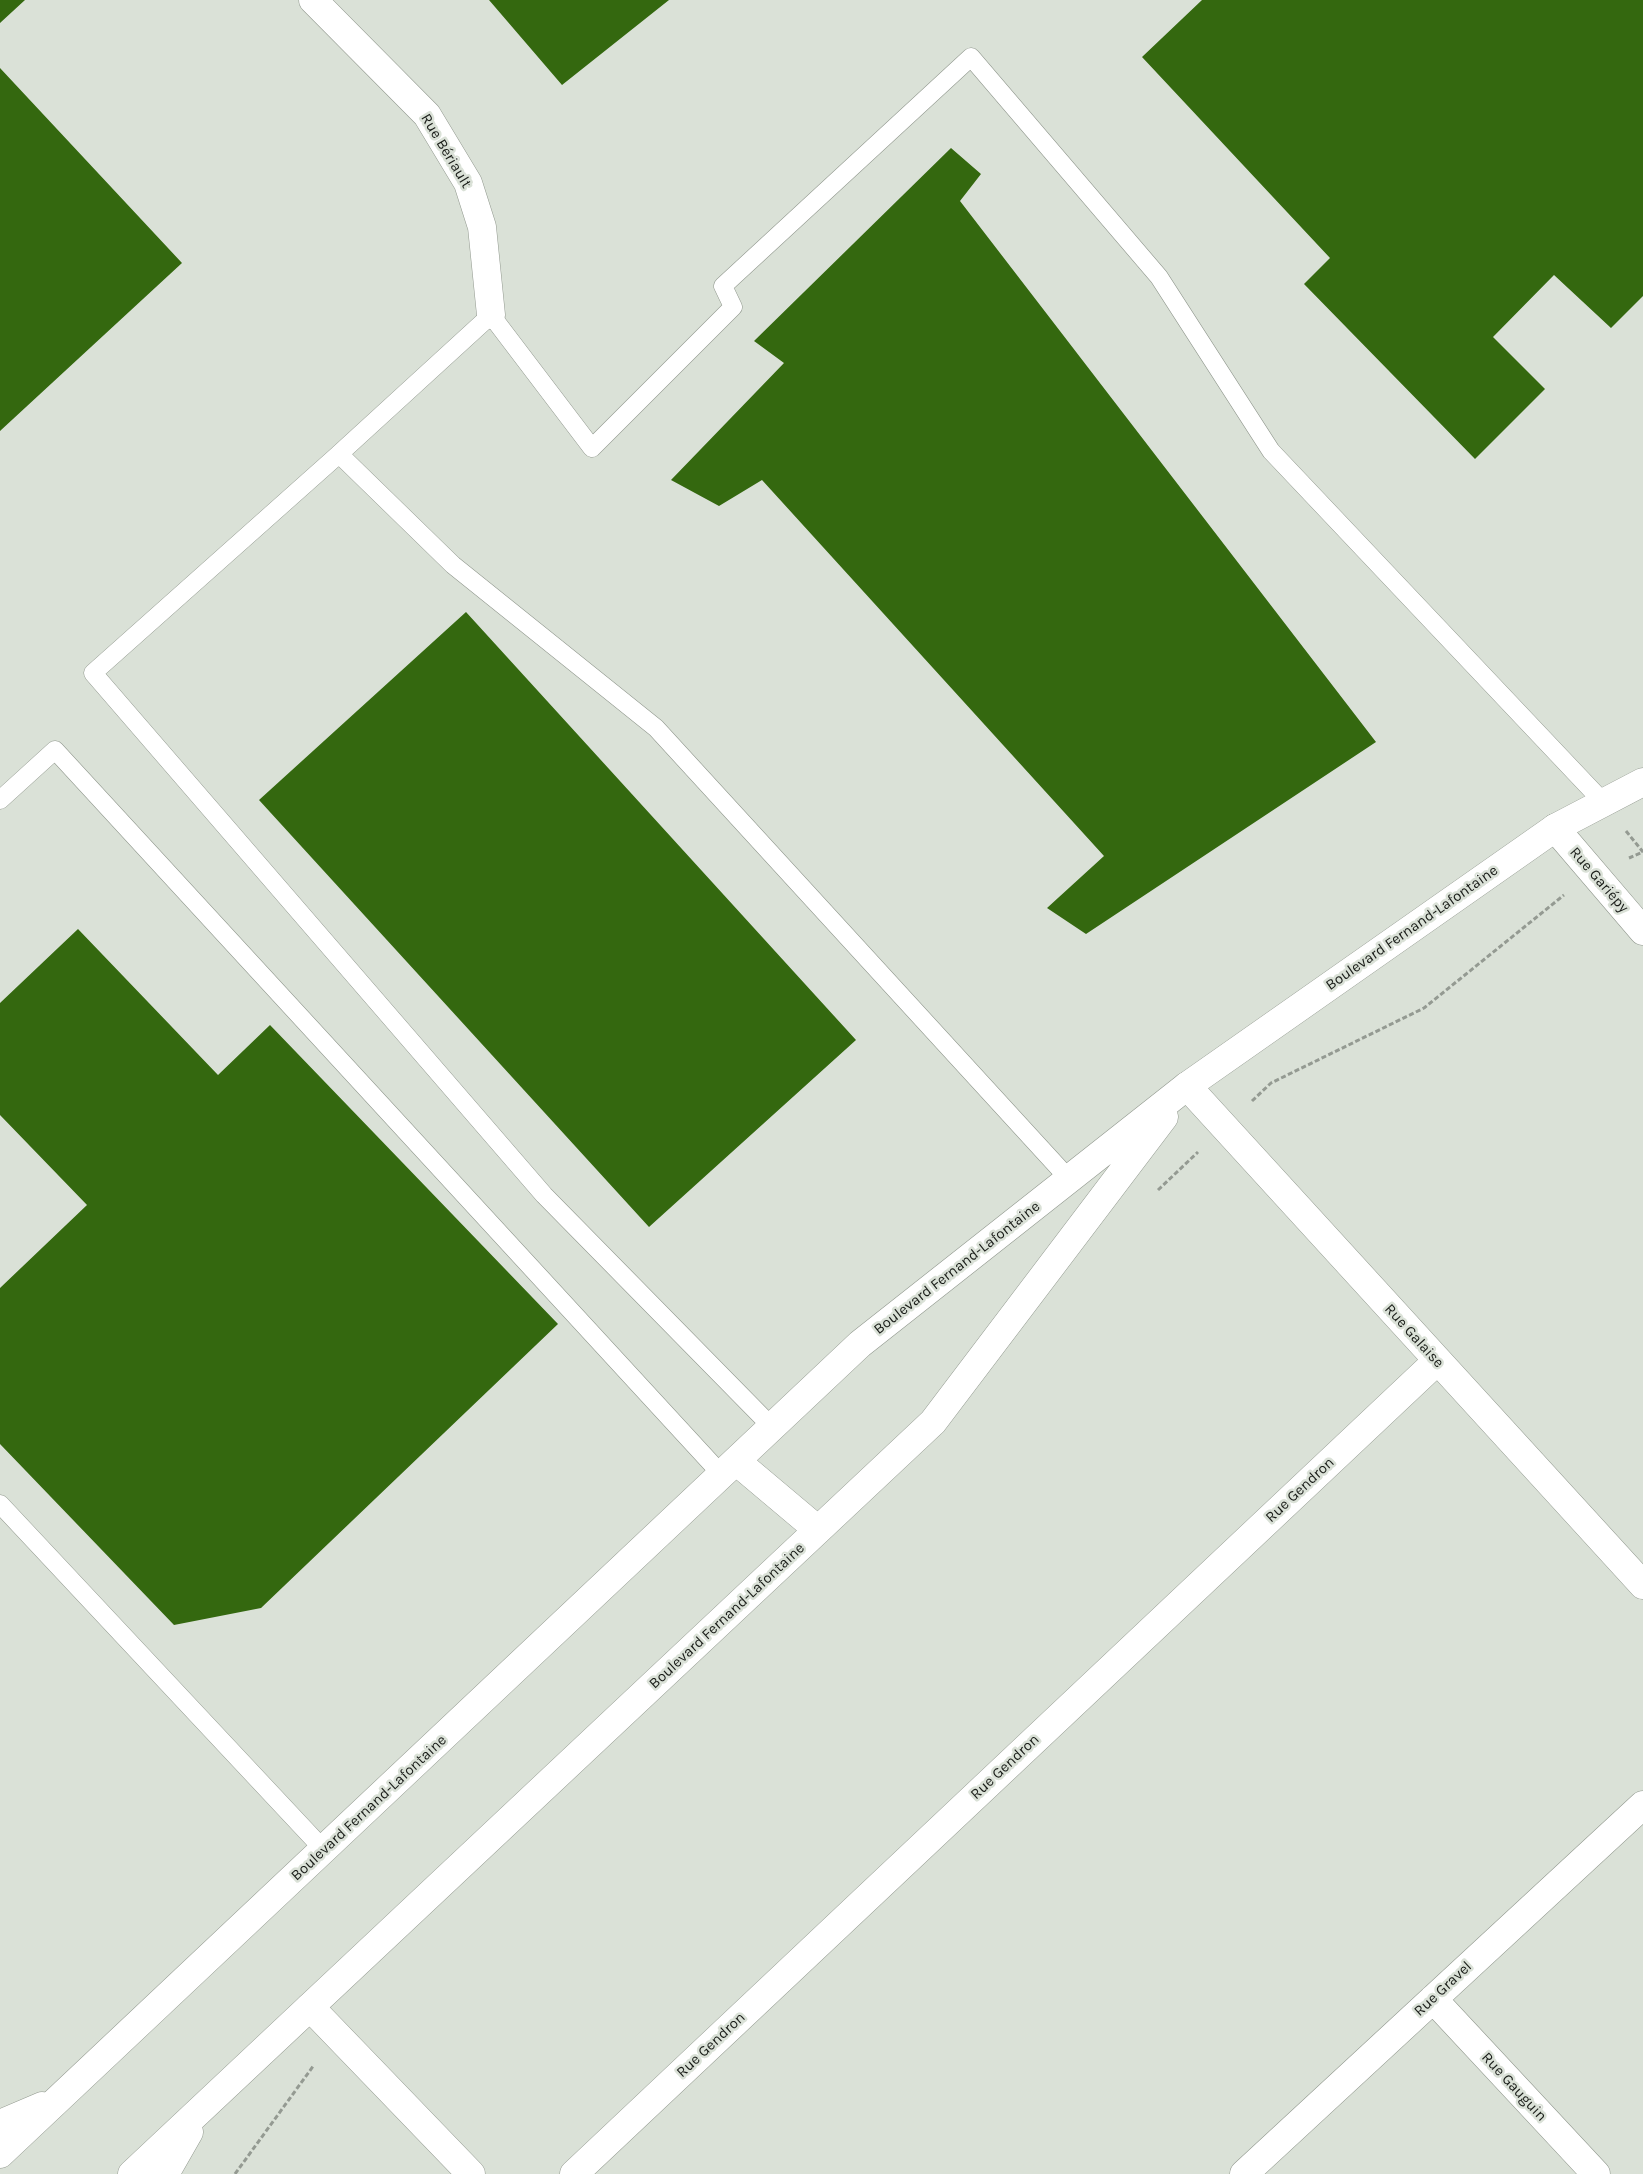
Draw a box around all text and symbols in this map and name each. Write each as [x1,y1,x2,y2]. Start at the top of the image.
street label: Rue Bériault [417,111,475,191]
street label: Rue Gariépy [1566,844,1632,916]
street label: Boulevard Fernand-Lafontaine [1322,862,1502,994]
street label: Boulevard Fernand-Lafontaine [870,1197,1044,1339]
street label: Rue Galaise [1381,1300,1447,1372]
street label: Rue Gendron [1262,1454,1338,1526]
street label: Boulevard Fernand-Lafontaine [646,1539,808,1693]
street label: Boulevard Fernand-Lafontaine [288,1731,450,1885]
street label: Rue Gendron [967,1731,1043,1803]
street label: Rue Gravel [1410,1958,1476,2020]
street label: Rue Gendron [673,2009,749,2081]
street label: Rue Gauguin [1478,2049,1550,2125]

